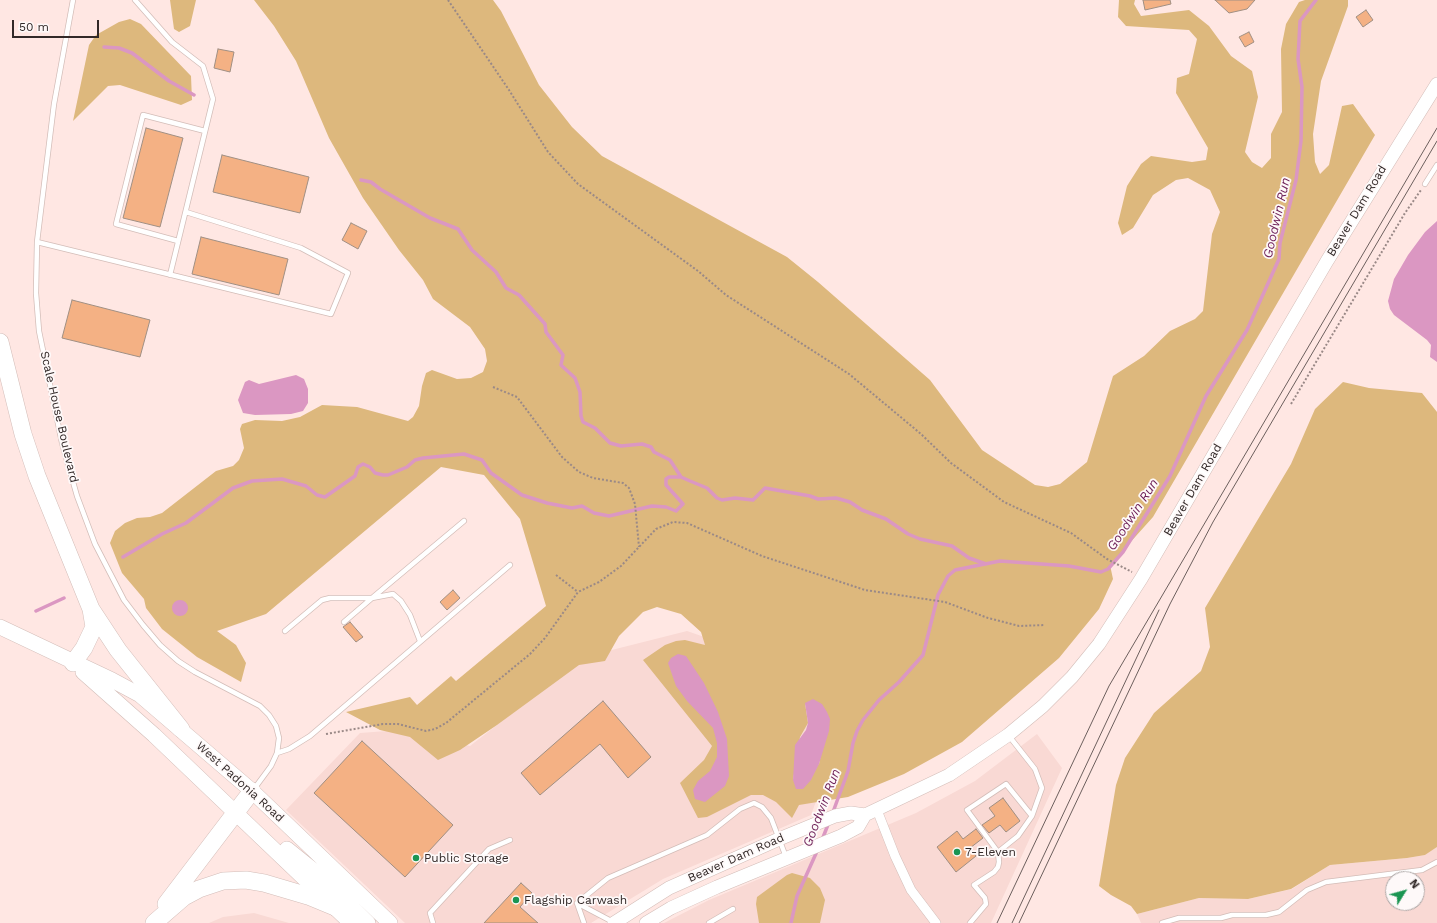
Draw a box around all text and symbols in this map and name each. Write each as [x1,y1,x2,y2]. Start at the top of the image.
scale bar [14,12,101,38]
text: 50 m [19,20,49,34]
street label: Beaver Dam Road [1324,163,1390,259]
water label: Goodwin Run [1260,176,1294,260]
street label: Scale House Boulevard [37,350,81,484]
street label: Beaver Dam Road [1161,441,1225,539]
water label: Goodwin Run [1104,476,1162,554]
street label: West Padonia Road [193,739,287,825]
water label: Goodwin Run [800,767,844,849]
street label: Beaver Dam Road [686,830,786,886]
place label: 7-Eleven [965,845,1016,859]
marker: 7-Eleven [952,847,962,857]
place label: Public Storage [424,851,509,865]
marker: Public Storage [411,853,421,863]
north arrow [1385,871,1425,911]
text: N [1407,877,1422,891]
place label: Flagship Carwash [524,893,627,907]
marker: Flagship Carwash [511,895,521,905]

